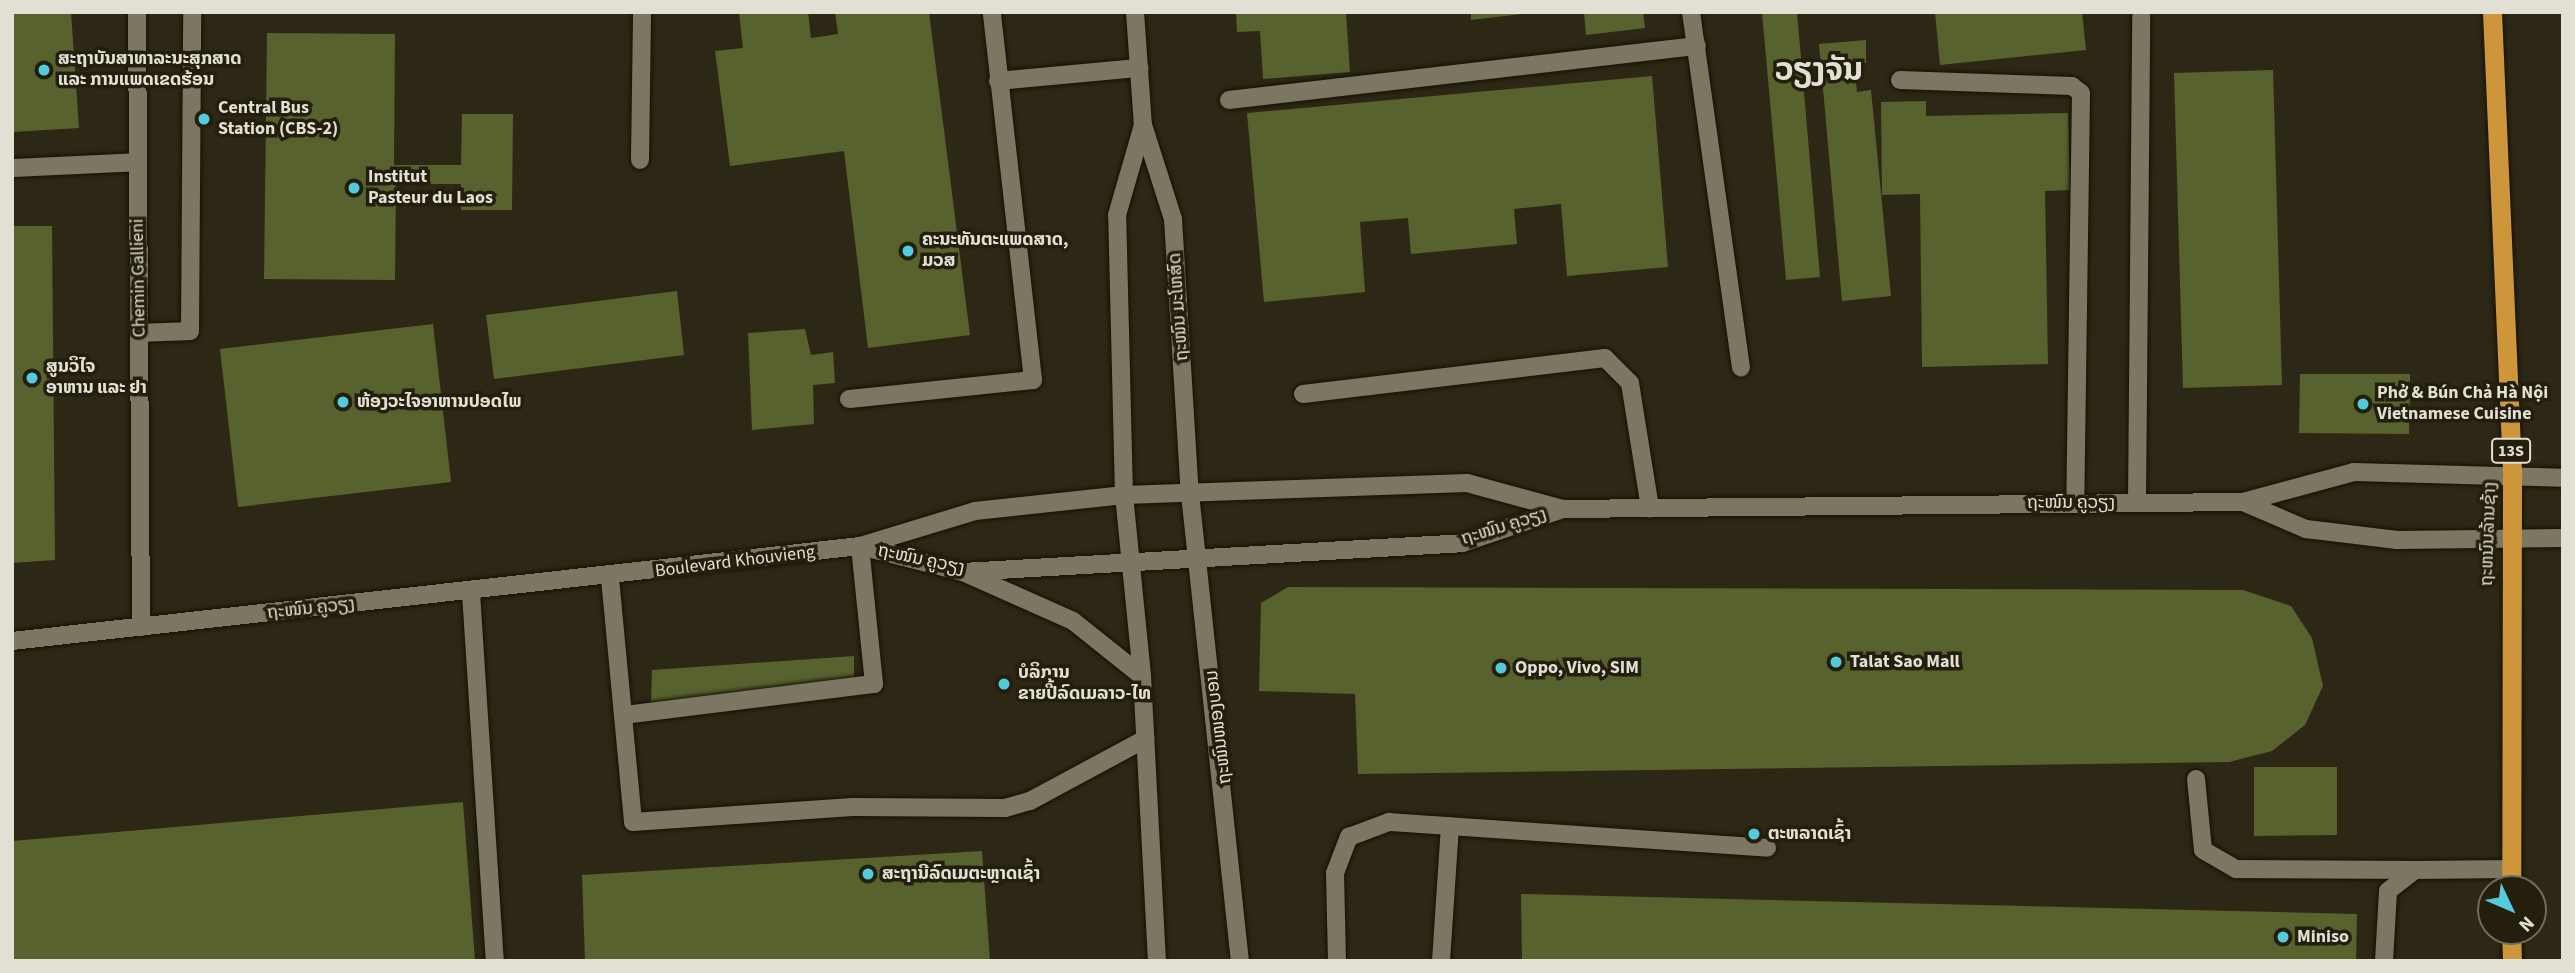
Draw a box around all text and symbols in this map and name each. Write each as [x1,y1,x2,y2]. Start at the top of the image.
place label: ສະຖາບັນສາທາລະນະສຸກສາດ ແລະ ການແພດເຂດຮ້ອນ [58,49,242,92]
district label: ວຽງຈັນ [1775,51,1863,89]
marker: ສະຖາບັນສາທາລະນະສຸກສາດ ແລະ ການແພດເຂດຮ້ອນ [36,62,52,78]
place label: Central Bus Station (CBS-2) [218,98,338,140]
marker: Central Bus Station (CBS-2) [196,111,212,127]
place label: Institut Pasteur du Laos [368,167,493,210]
marker: Institut Pasteur du Laos [346,180,362,196]
street label: Chemin Gallieni [127,218,151,338]
place label: ຄະນະທັນຕະແພດສາດ, ມວສ [922,230,1068,272]
marker: ຄະນະທັນຕະແພດສາດ, ມວສ [900,243,916,259]
street label: ຖະໜົນ ມະໂຫສົດ [1164,252,1194,362]
place label: ສູນວິໄຈ ອາຫານ ແລະ ຢາ [46,357,147,400]
marker: ສູນວິໄຈ ອາຫານ ແລະ ຢາ [24,370,40,386]
place label: Phở & Bún Chả Hà Nội Vietnamese Cuisine [2377,383,2548,426]
place label: ຫ້ອງວະໄຈອາຫານປອດໄພ [357,391,521,413]
marker: ຫ້ອງວະໄຈອາຫານປອດໄພ [335,394,351,410]
marker: Phở & Bún Chả Hà Nội Vietnamese Cuisine [2355,396,2371,412]
road number: 13S [2490,438,2532,464]
street label: ຖະຫນົນລ້ານຊ້າງ [2476,481,2502,587]
street label: ຖະໜົນ ຄູວຽງ [2027,492,2115,514]
street label: ຖະໜົນ ຄູວຽງ [1459,504,1549,550]
street label: ຖະໜົນ ຄູວຽງ [875,540,967,580]
street label: Boulevard Khouvieng [654,541,816,583]
street label: ຖະໜົນ ຄູວຽງ [266,594,356,624]
place label: Talat Sao Mall [1850,651,1960,673]
marker: Talat Sao Mall [1828,654,1844,670]
place label: Oppo, Vivo, SIM [1515,657,1639,679]
marker: Oppo, Vivo, SIM [1493,660,1509,676]
place label: ບໍລິການ ຂາຍປີ້ລົດເມລາວ-ໄທ [1018,663,1151,706]
street label: ຖະໜົນໜອງບອນ [1201,669,1237,785]
marker: ບໍລິການ ຂາຍປີ້ລົດເມລາວ-ໄທ [996,676,1012,692]
place label: ຕະຫລາດເຊົ້າ [1768,823,1851,845]
marker: ຕະຫລາດເຊົ້າ [1746,826,1762,842]
place label: ສະຖານີລົດເມຕະຫຼາດເຊົ້າ [882,863,1040,885]
marker: ສະຖານີລົດເມຕະຫຼາດເຊົ້າ [860,866,876,882]
north arrow [2477,875,2547,945]
text: N [2512,910,2540,937]
place label: Miniso [2297,926,2349,948]
marker: Miniso [2275,929,2291,945]

